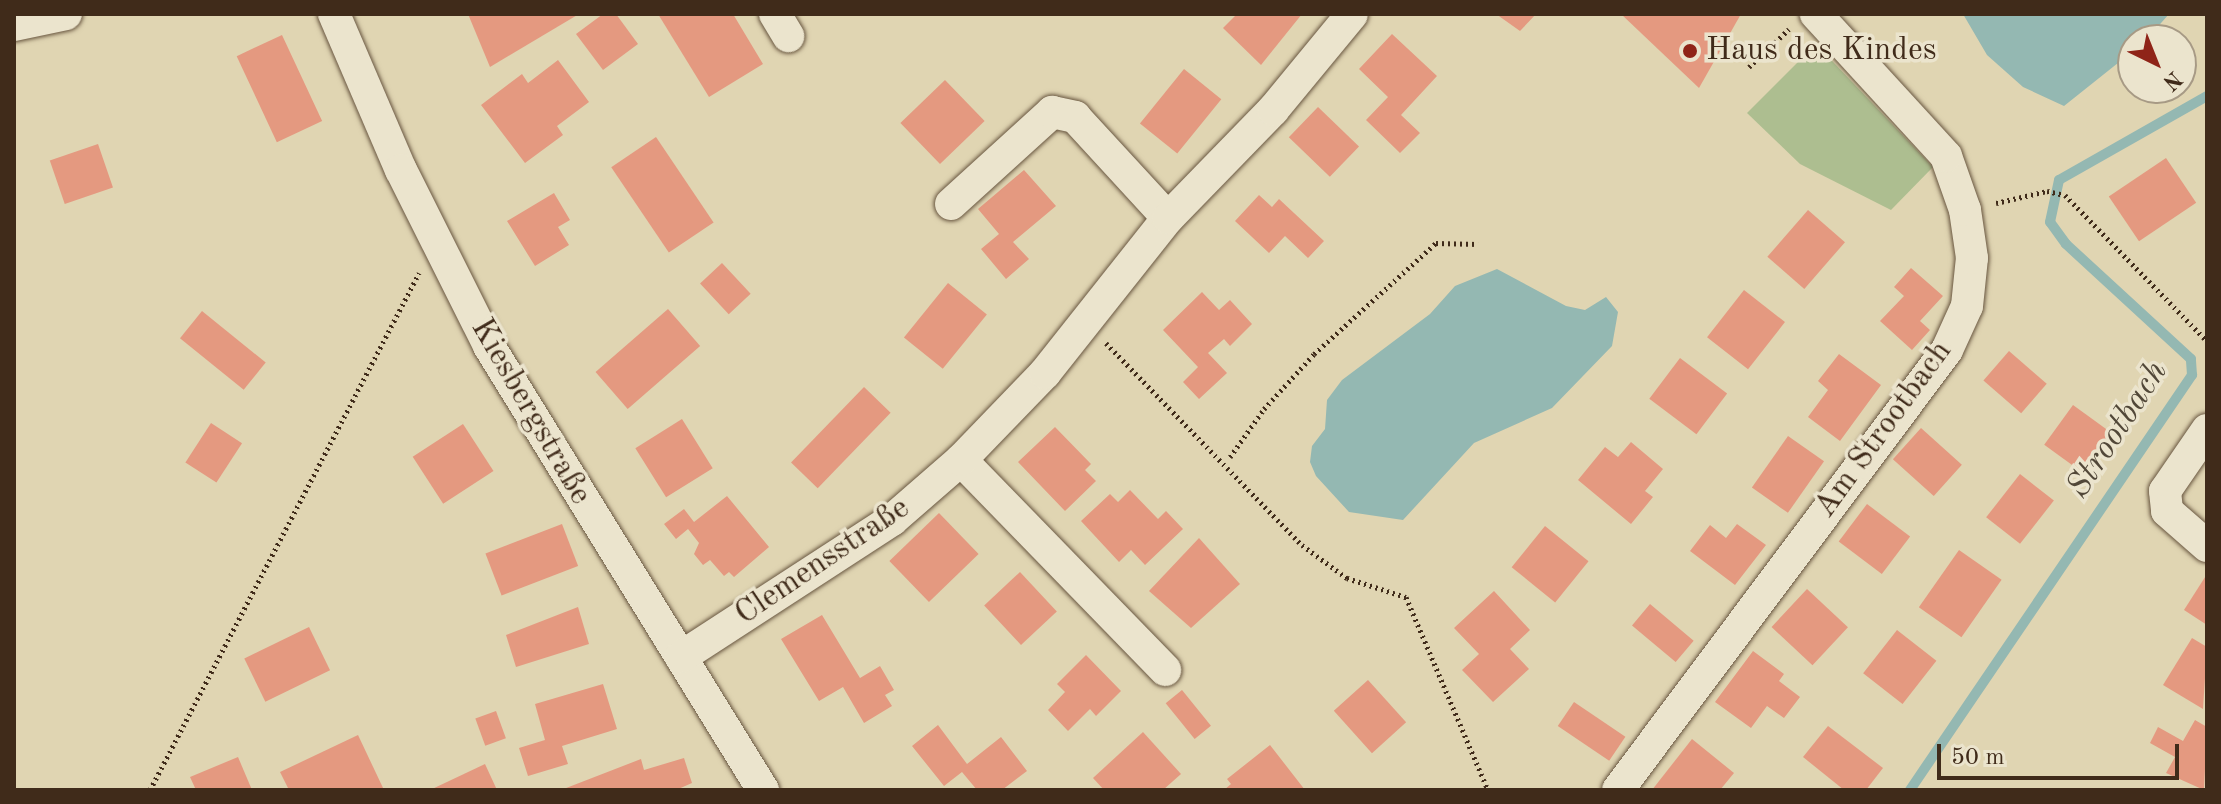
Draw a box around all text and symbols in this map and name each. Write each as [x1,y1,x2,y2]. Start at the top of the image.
north arrow [2117,24,2197,104]
place label: Haus des Kindes [1706,32,1937,70]
marker: Haus des Kindes [1681,42,1699,60]
text: N [2158,66,2186,94]
street label: Kiesbergstraße [461,312,599,512]
street label: Am Strootbach [1807,334,1961,526]
water label: Strootbach [2059,354,2177,506]
street label: Clemensstraße [729,490,917,634]
scale bar [1941,728,2183,778]
text: 50 m [1951,746,2005,770]

